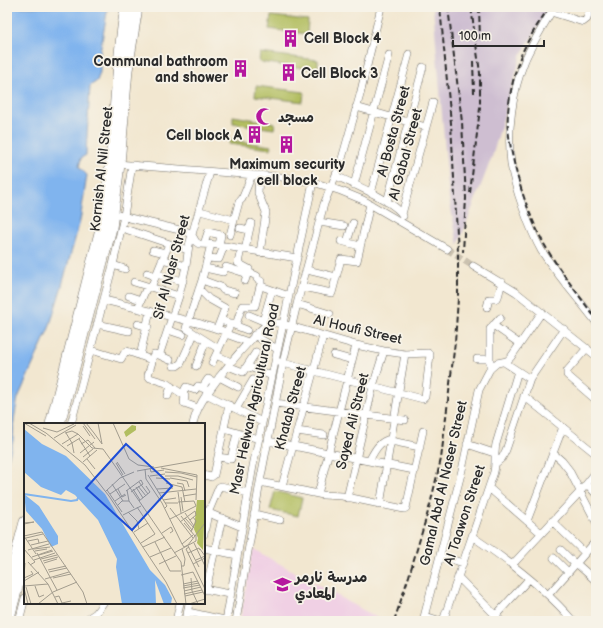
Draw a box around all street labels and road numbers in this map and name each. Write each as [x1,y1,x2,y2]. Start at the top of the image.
street label: Al Bosta Street [373,83,414,179]
street label: Kornish Al Nil Street [86,105,117,233]
street label: Al Gabal Street [385,105,426,202]
street label: Sif Al Nasr Street [149,212,194,321]
street label: Masr Helwan Agricultural Road [226,302,283,496]
street label: Al Houfi Street [312,311,404,348]
street label: Khatab Street [271,364,310,452]
street label: Sayed Ali Street [332,370,373,471]
street label: Gamal Abd Al Naser Street [416,398,471,567]
street label: Al Taawon Street [440,462,489,568]

